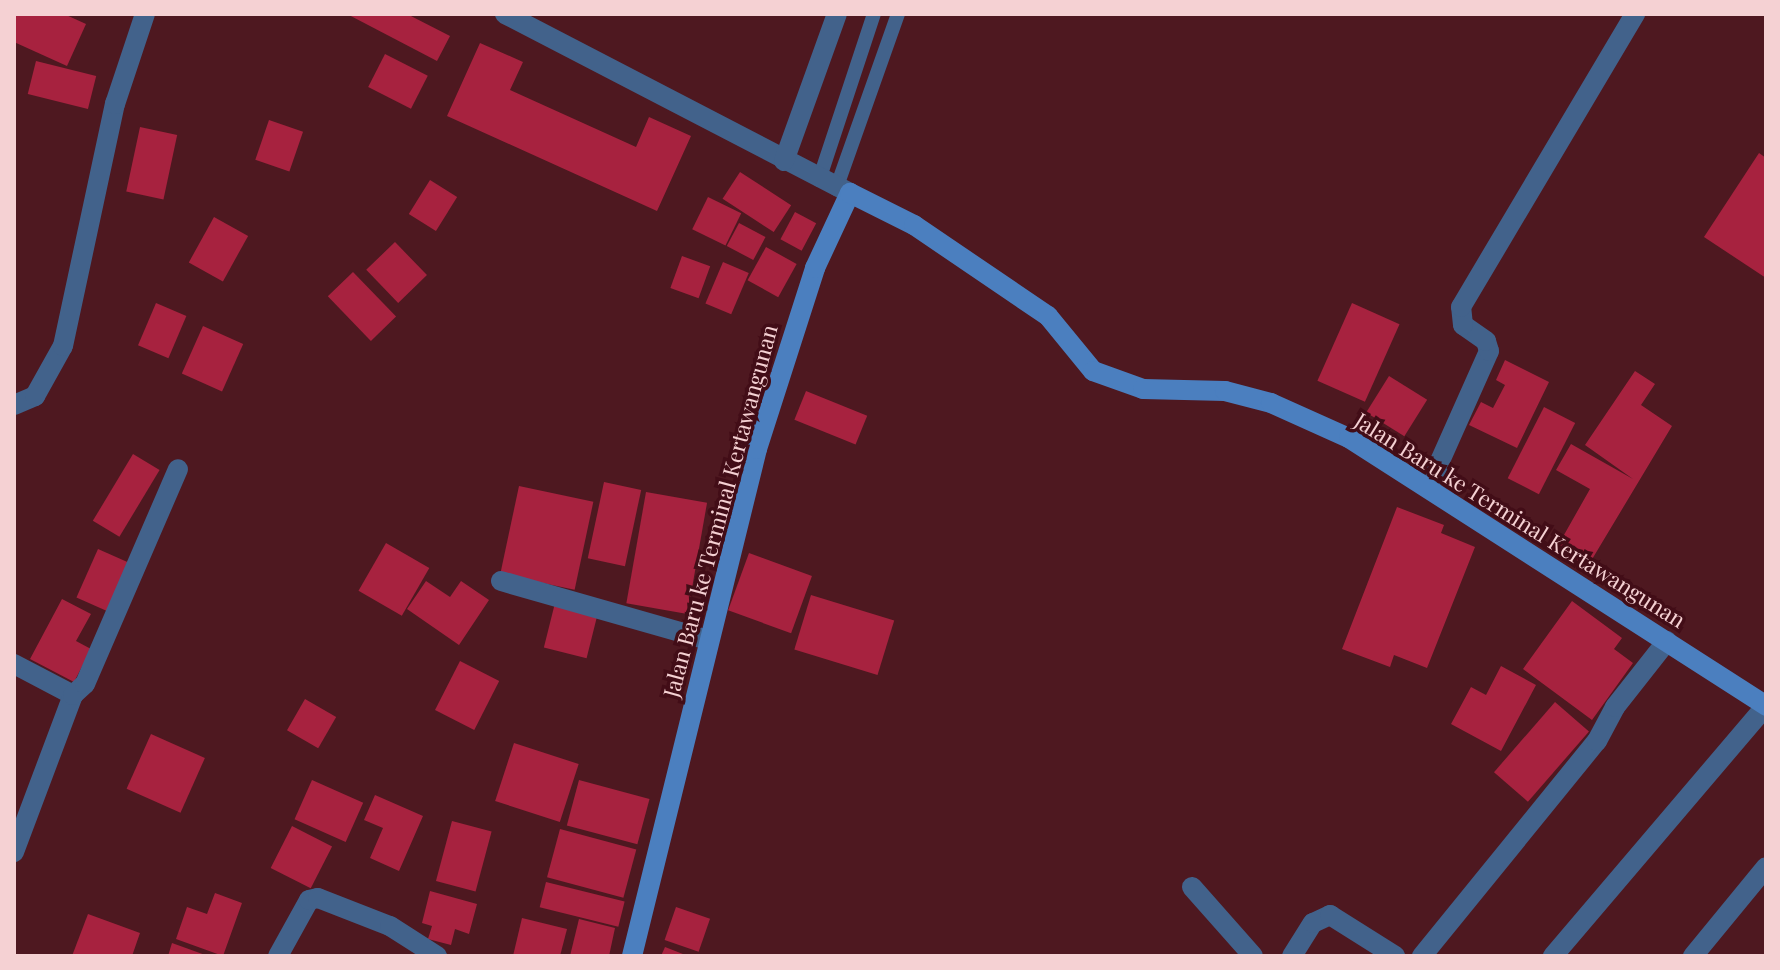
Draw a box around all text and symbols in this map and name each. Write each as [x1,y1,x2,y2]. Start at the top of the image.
street label: Jalan Baru ke Terminal Kertawangunan [657,321,783,701]
street label: Jalan Baru ke Terminal Kertawangunan [1349,407,1691,633]

